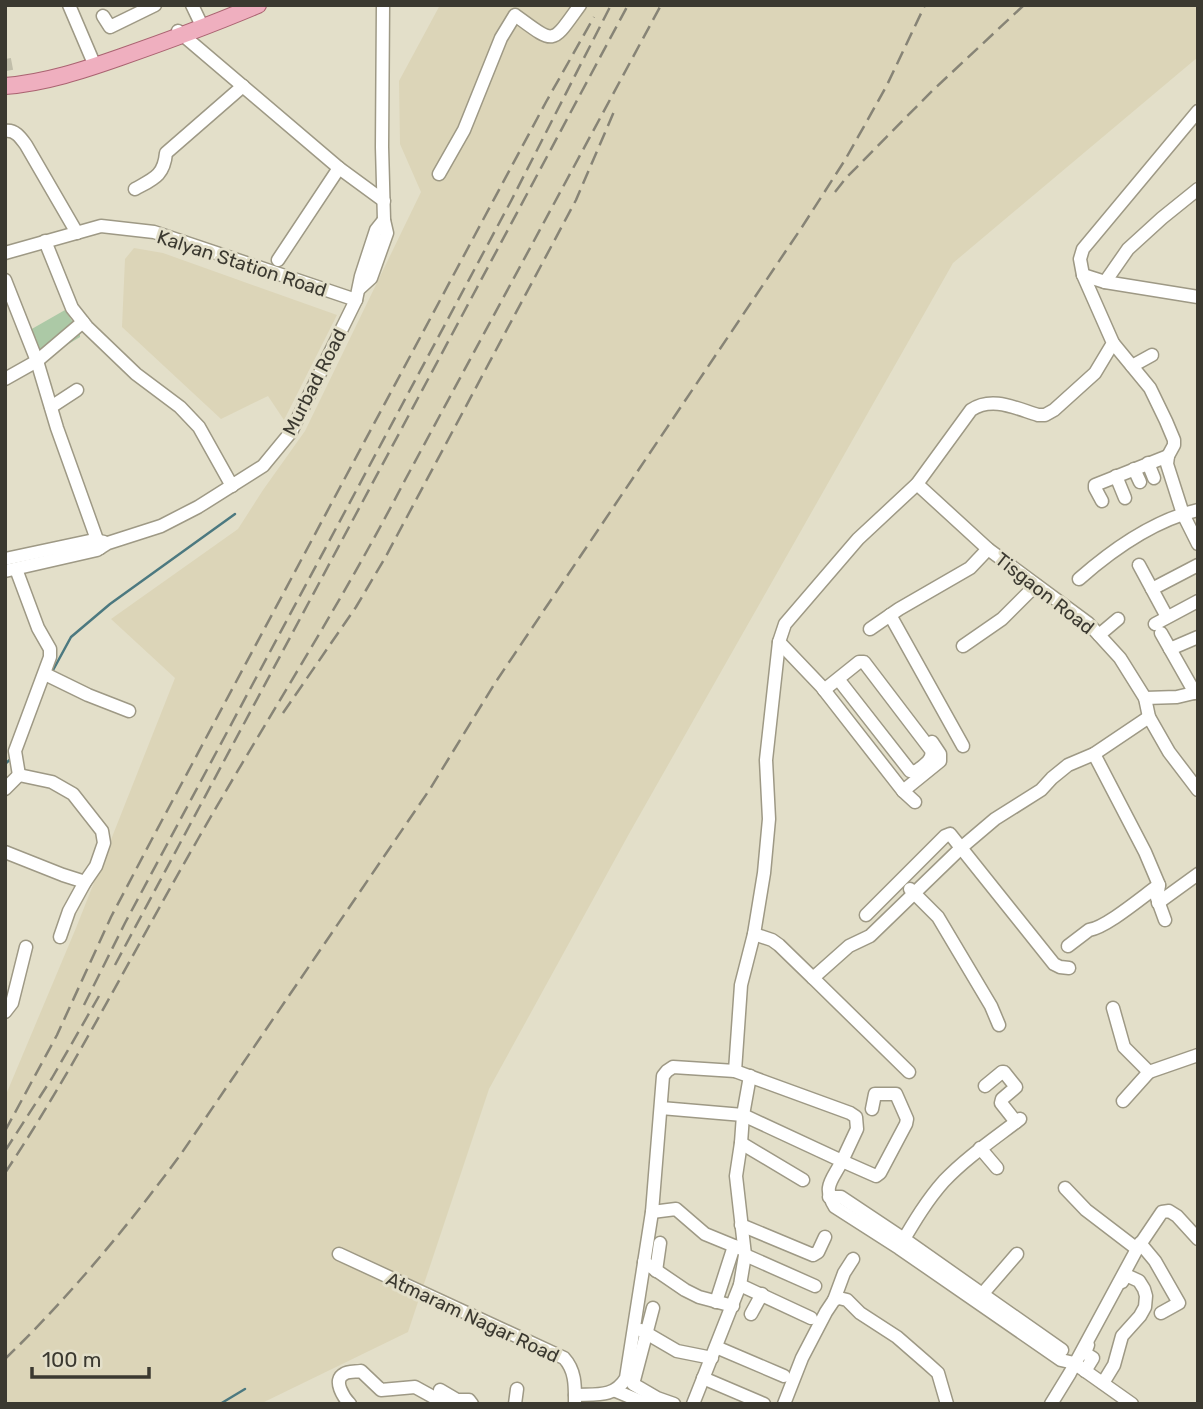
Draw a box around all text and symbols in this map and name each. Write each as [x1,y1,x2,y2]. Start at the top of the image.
street label: Kalyan Station Road [154,225,330,302]
street label: Murbad Road [278,325,351,439]
street label: Tisgaon Road [991,548,1099,639]
street label: Atmaram Nagar Road [383,1267,563,1368]
scale bar [32,1336,149,1380]
text: 100 m [42,1347,101,1372]

